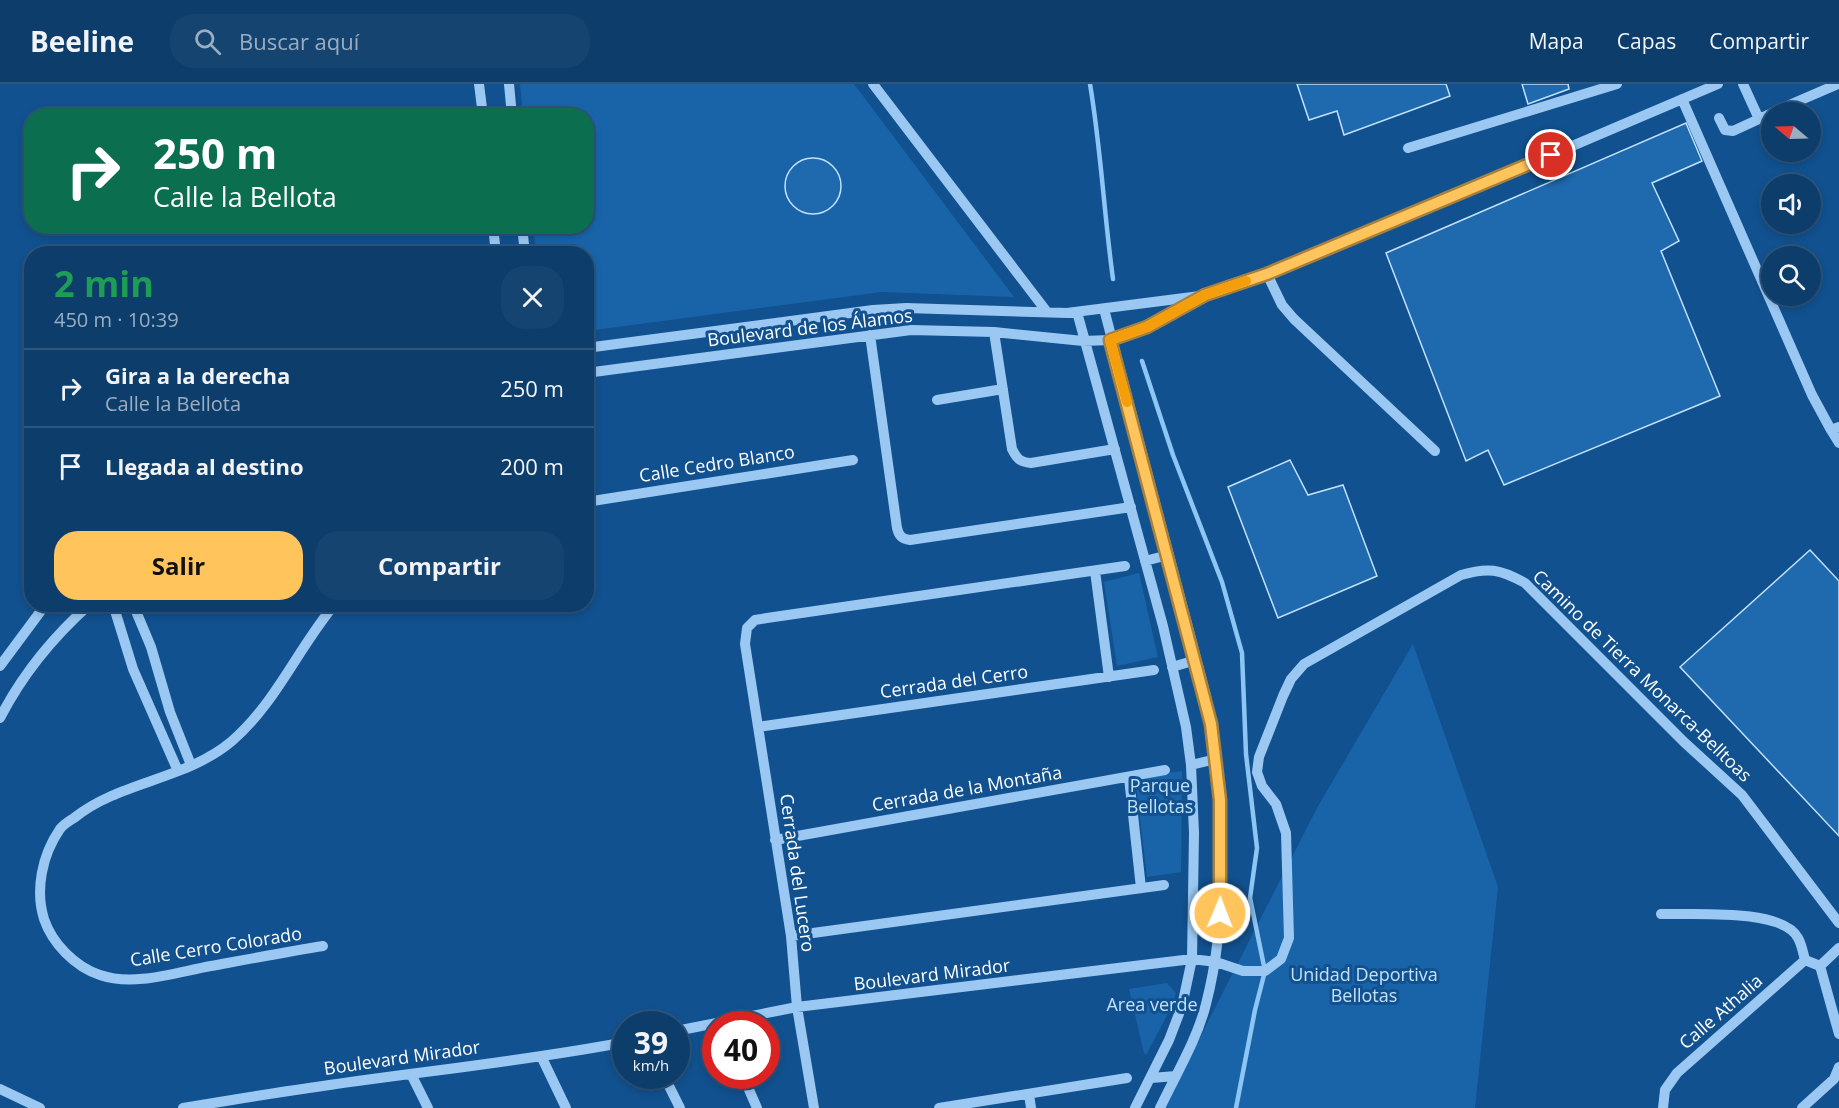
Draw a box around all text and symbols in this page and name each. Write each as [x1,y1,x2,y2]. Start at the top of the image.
search box [170,14,590,68]
text: Beeline [30,22,134,60]
icon: search [191,25,224,58]
text: Buscar aquí [239,26,359,56]
text: Mapa [1529,27,1584,55]
text: Capas [1617,27,1676,55]
text: Compartir [1709,27,1809,55]
north arrow [1761,102,1821,162]
map controls [1761,102,1821,306]
text: 250 m [153,124,277,181]
pin [1525,129,1576,180]
icon: right [54,132,132,210]
icon: arrive [1534,138,1567,171]
button: sound [1761,174,1821,234]
text: Calle la Bellota [153,178,337,215]
button: search [1761,246,1821,306]
text: 2 min [54,259,154,308]
button: close [501,266,564,329]
street label: Boulevard de los Álamos [706,303,914,352]
text: 450 m · 10:39 [54,306,179,333]
text: Gira a la derecha [105,360,290,390]
icon: right [54,372,87,405]
text: 250 m [500,373,564,403]
text: Calle la Bellota [105,390,241,417]
street label: Calle Cedro Blanco [637,439,796,487]
icon: arrive [54,450,87,483]
text: Llegada al destino [105,451,304,481]
text: 200 m [500,451,564,481]
button: Salir [54,531,303,600]
button: Compartir [315,531,564,600]
street label: Camino de Tierra Monarca-Belltoas [1528,564,1757,786]
street label: Cerrada del Cerro [878,659,1029,703]
street label: Cerrada de la Montaña [870,759,1064,817]
park label: Parque Bellotas [1127,773,1193,818]
street label: Cerrada del Lucero [775,792,821,954]
position arrow [1188,881,1252,945]
street label: Calle Cerro Colorado [128,921,303,971]
street label: Boulevard Mirador [852,952,1012,996]
park label: Unidad Deportiva Bellotas [1290,962,1438,1007]
street label: Calle Athalia [1674,968,1767,1054]
park label: Area verde [1106,992,1198,1016]
speed limit sign: 40 [702,1011,780,1089]
text: 39 [634,1022,668,1063]
street label: Boulevard Mirador [322,1034,482,1080]
text: km/h [633,1055,669,1075]

